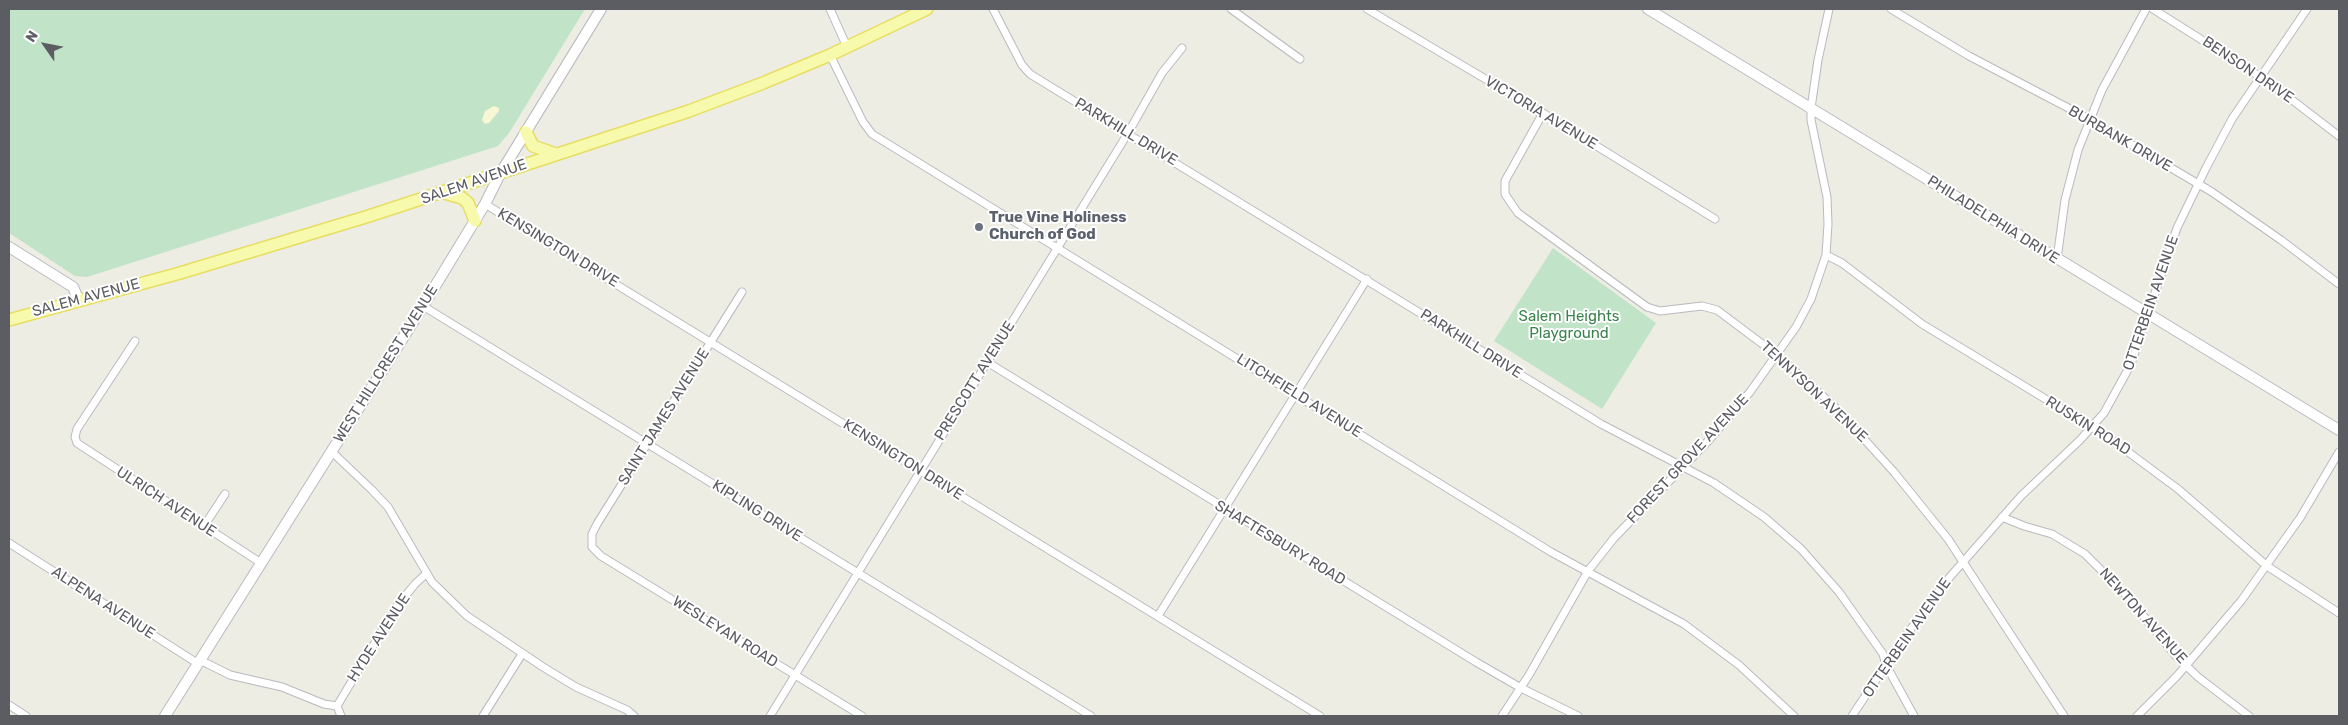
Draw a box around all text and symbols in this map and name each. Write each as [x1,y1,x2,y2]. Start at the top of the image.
north arrow [20,20,70,70]
text: N [22,28,42,45]
street label: BENSON DRIVE [2199,33,2297,107]
street label: VICTORIA AVENUE [1481,72,1601,154]
street label: PARKHILL DRIVE [1071,94,1181,170]
street label: BURBANK DRIVE [2065,102,2175,176]
street label: SALEM AVENUE [419,155,529,209]
street label: PHILADELPHIA DRIVE [1924,172,2062,268]
street label: KENSINGTON DRIVE [494,205,622,291]
place label: True Vine Holiness Church of God [989,209,1127,244]
marker: True Vine Holiness Church of God [973,221,985,233]
street label: OTTERBEIN AVENUE [2119,233,2183,373]
street label: SALEM AVENUE [30,275,142,321]
street label: WEST HILLCREST AVENUE [330,282,442,446]
street label: PARKHILL DRIVE [1417,306,1525,382]
park label: Salem Heights Playground [1519,308,1619,343]
street label: PRESCOTT AVENUE [931,318,1019,444]
street label: TENNYSON AVENUE [1757,338,1871,446]
street label: SAINT JAMES AVENUE [615,345,713,489]
street label: LITCHFIELD AVENUE [1233,350,1365,442]
street label: FOREST GROVE AVENUE [1623,391,1753,527]
street label: RUSKIN ROAD [2042,393,2134,459]
street label: KENSINGTON DRIVE [840,416,966,504]
street label: ULRICH AVENUE [113,463,219,541]
street label: KIPLING DRIVE [709,476,805,546]
street label: SHAFTESBURY ROAD [1211,497,1349,589]
street label: ALPENA AVENUE [48,563,158,643]
street label: NEWTON AVENUE [2095,564,2191,668]
street label: OTTERBEIN AVENUE [1859,575,1955,701]
street label: HYDE AVENUE [344,590,414,686]
street label: WESLEYAN ROAD [669,592,781,672]

